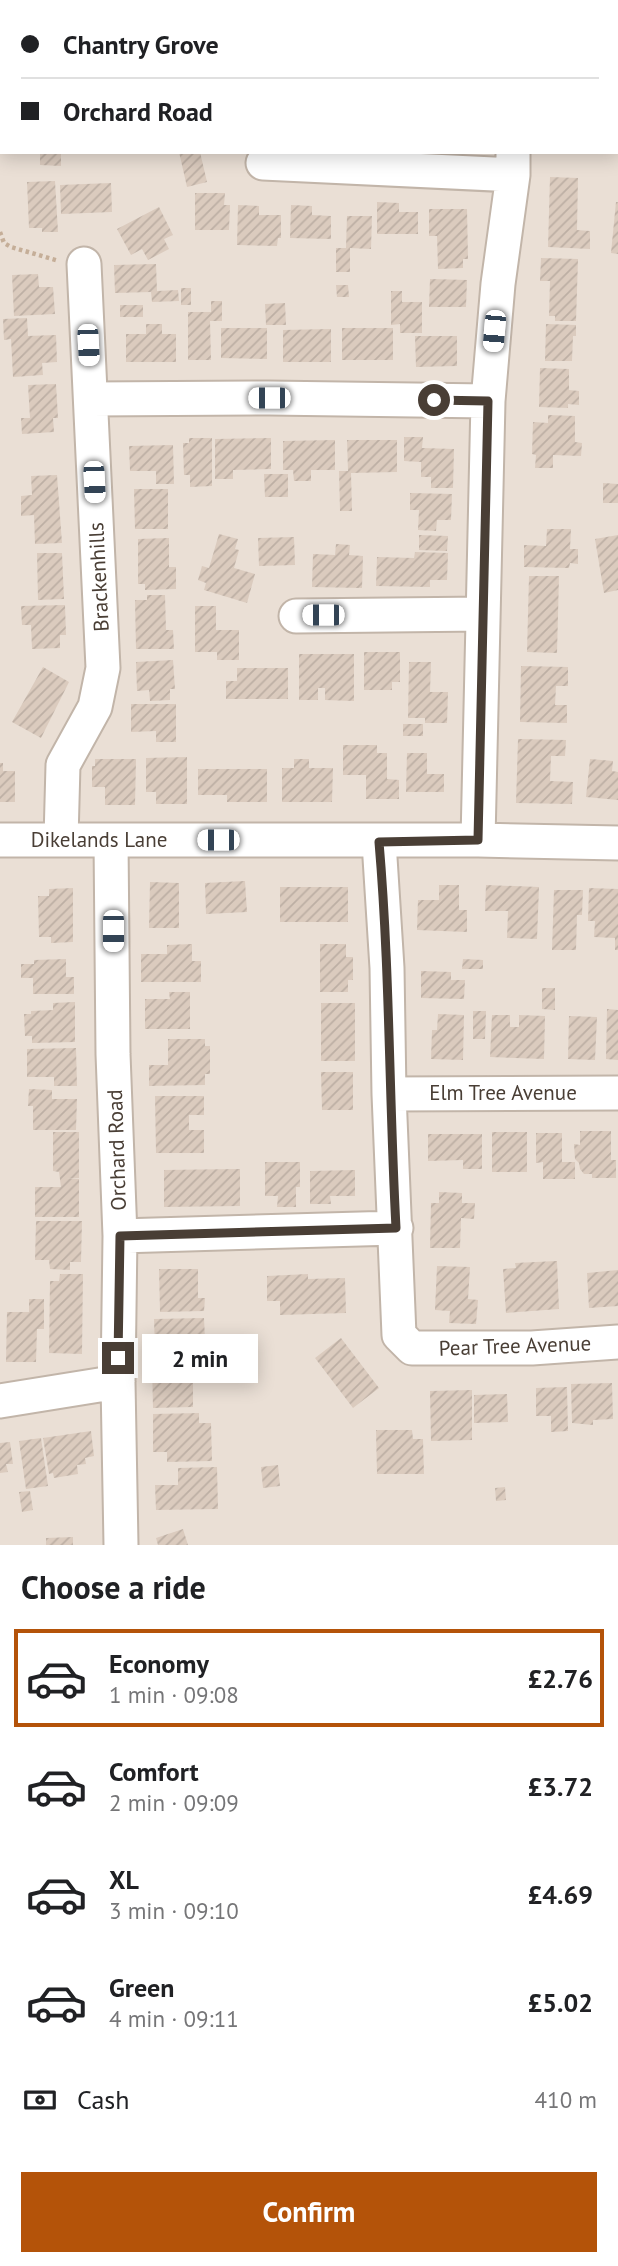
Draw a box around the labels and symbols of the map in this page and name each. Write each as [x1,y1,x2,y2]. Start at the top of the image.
car [482,309,507,353]
car [77,323,100,367]
route start [418,384,450,416]
car [249,388,291,409]
car [83,460,106,504]
street label: Brackenhills [82,522,115,632]
car [303,605,345,626]
street label: Dikelands Lane [31,826,167,853]
car [198,830,240,851]
car [103,910,124,952]
street label: Elm Tree Avenue [429,1079,577,1106]
street label: Orchard Road [101,1089,132,1211]
street label: Pear Tree Avenue [438,1329,592,1362]
callout: 2 min [142,1334,258,1382]
route end [102,1342,134,1374]

